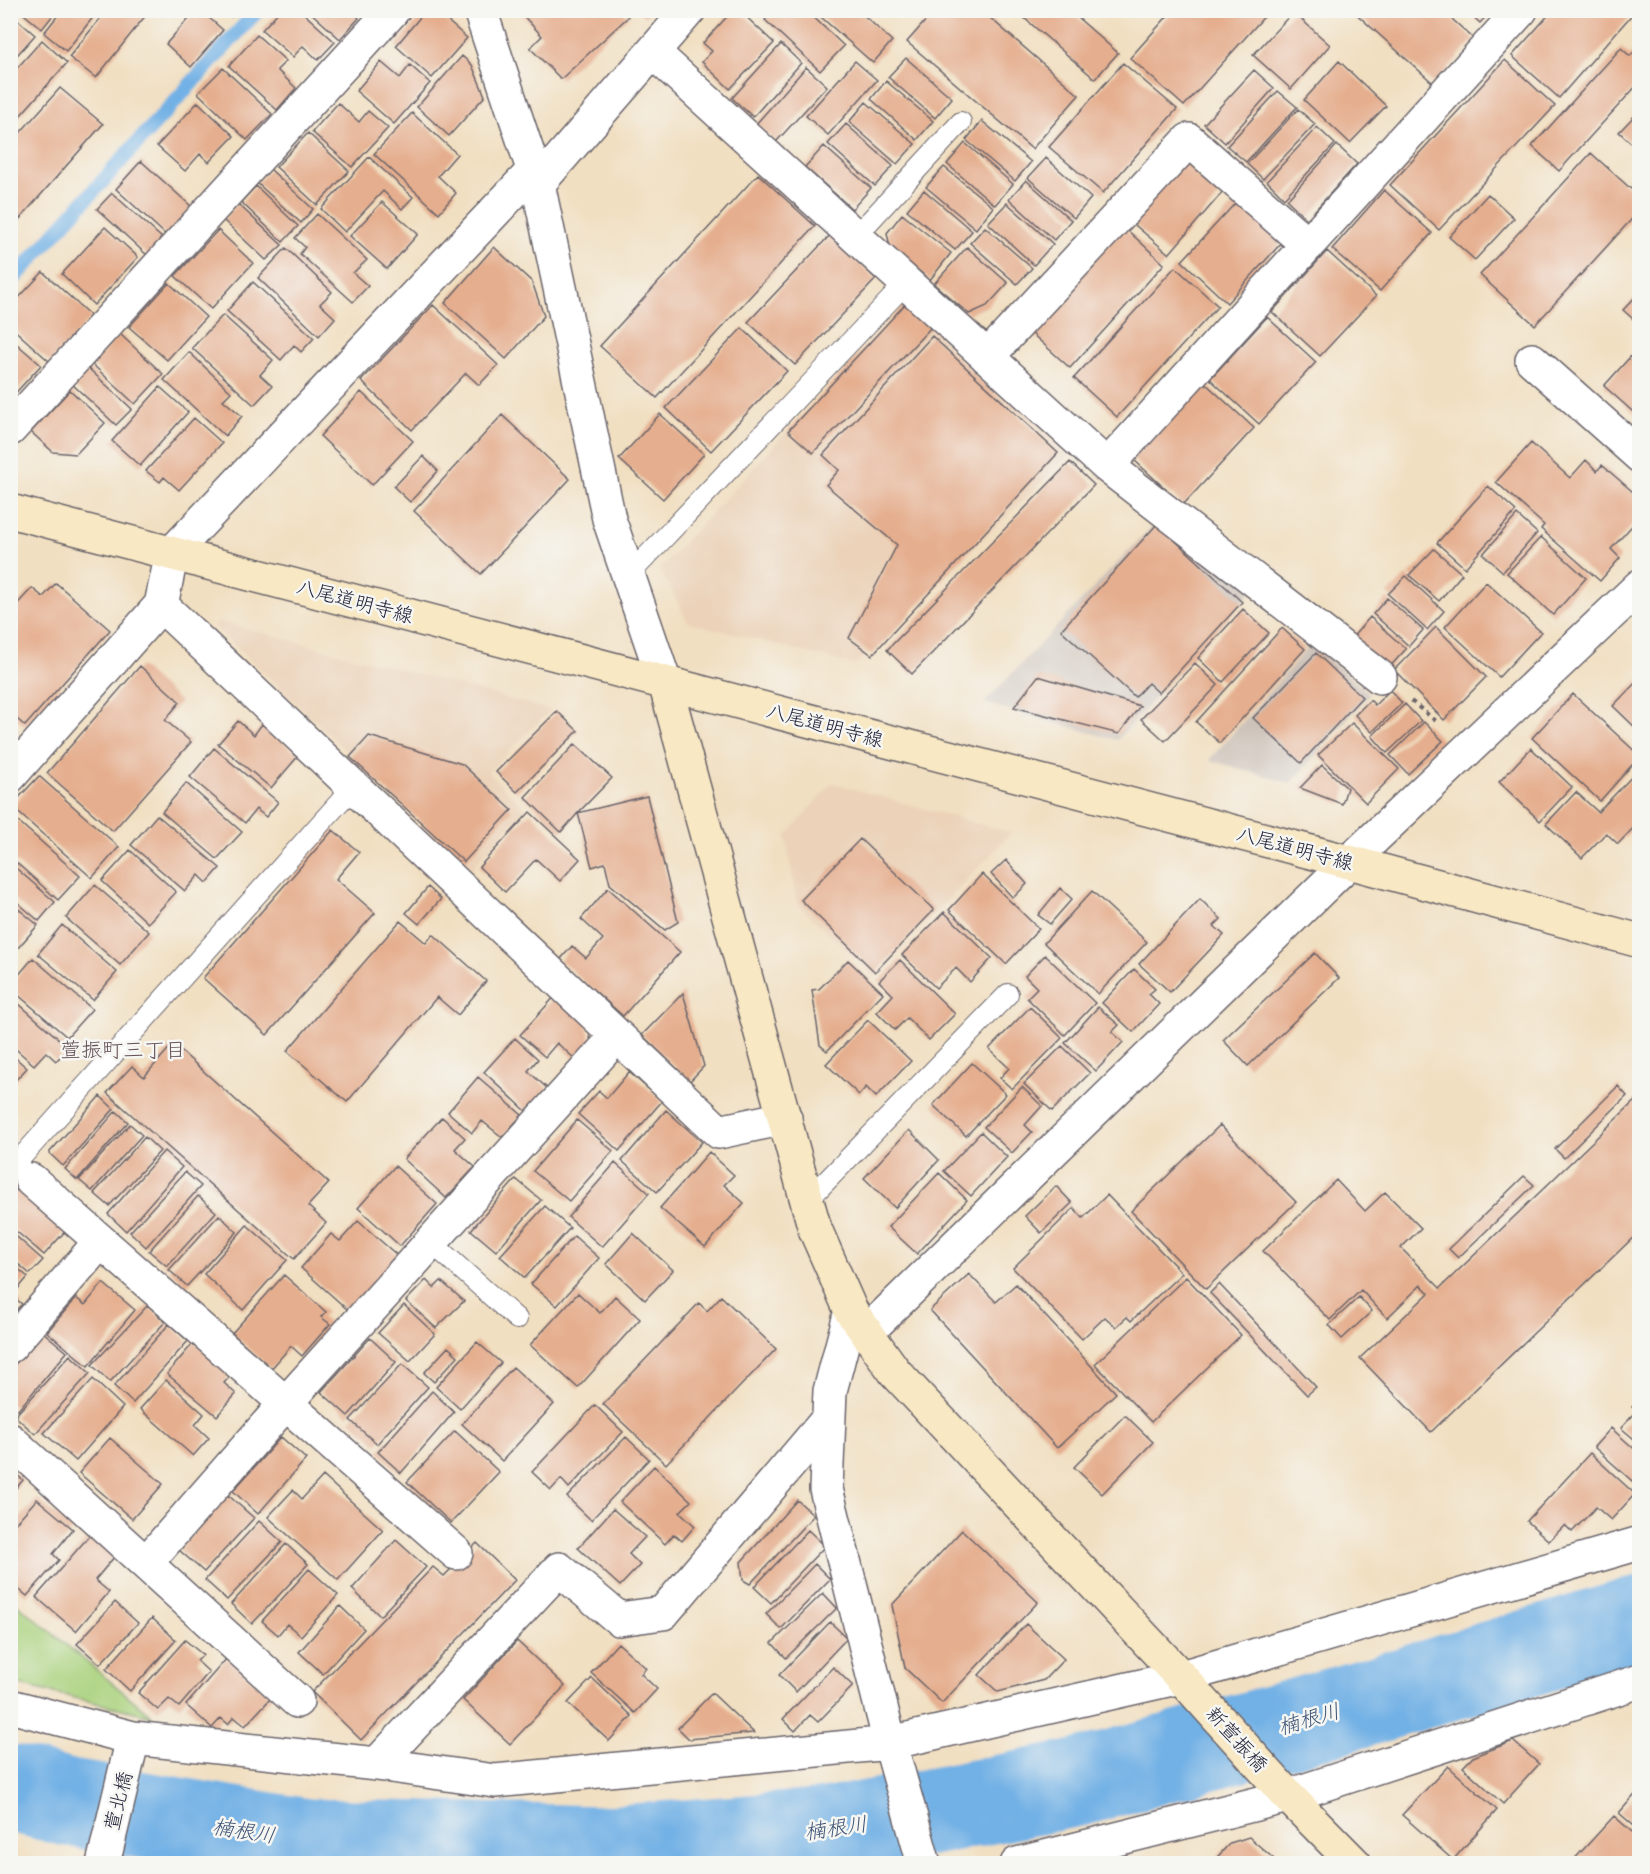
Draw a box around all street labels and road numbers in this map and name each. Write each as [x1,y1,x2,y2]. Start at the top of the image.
street label: 八尾道明寺線 [294,574,416,628]
street label: 八尾道明寺線 [764,698,886,752]
street label: 八尾道明寺線 [1234,821,1356,875]
street label: 新萱振橋 [1201,1701,1273,1777]
street label: 萱北橋 [99,1769,137,1833]

